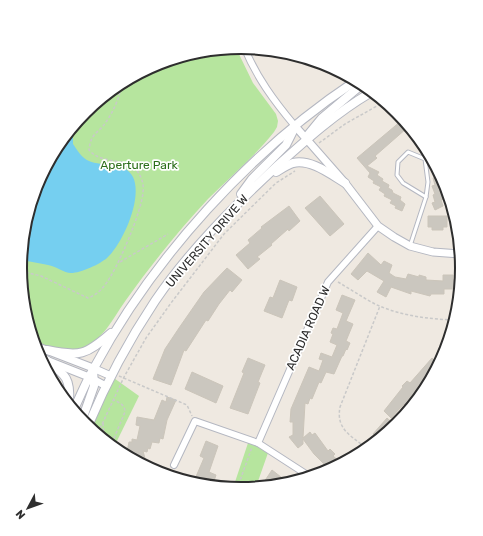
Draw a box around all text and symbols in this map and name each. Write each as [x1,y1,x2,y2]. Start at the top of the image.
park label: Aperture Park [100,158,179,172]
street label: UNIVERSITY DRIVE W [163,192,251,290]
street label: ACADIA ROAD W [283,283,333,372]
north arrow [8,488,48,528]
text: N [13,507,28,521]

